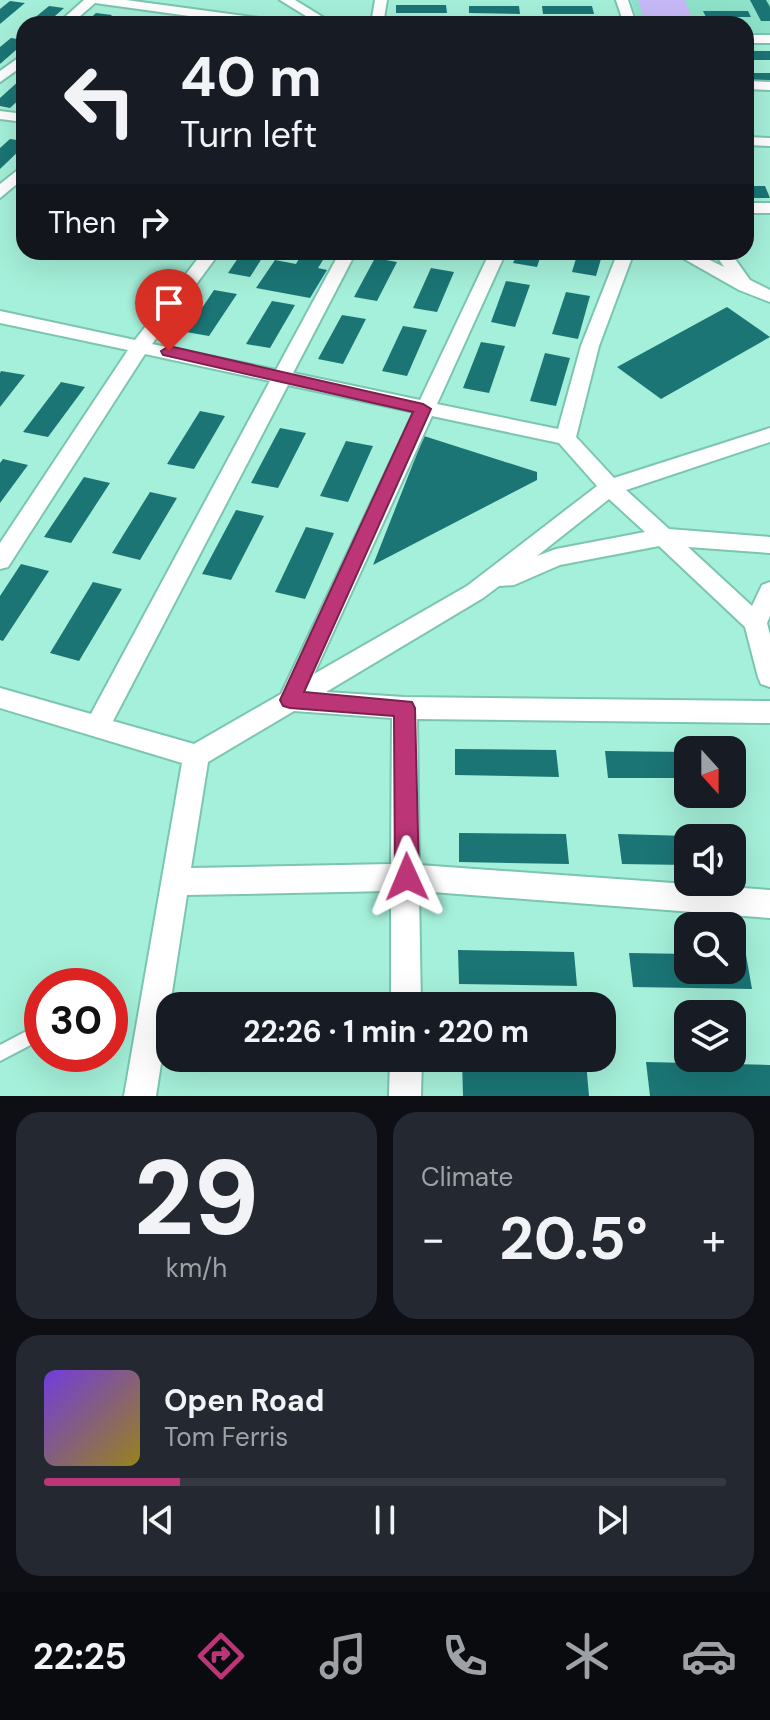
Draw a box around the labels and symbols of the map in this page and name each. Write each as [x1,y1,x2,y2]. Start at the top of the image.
pin [135,269,203,351]
north arrow [674,736,746,808]
position arrow [365,835,449,919]
speed limit sign: 30 [24,968,128,1072]

